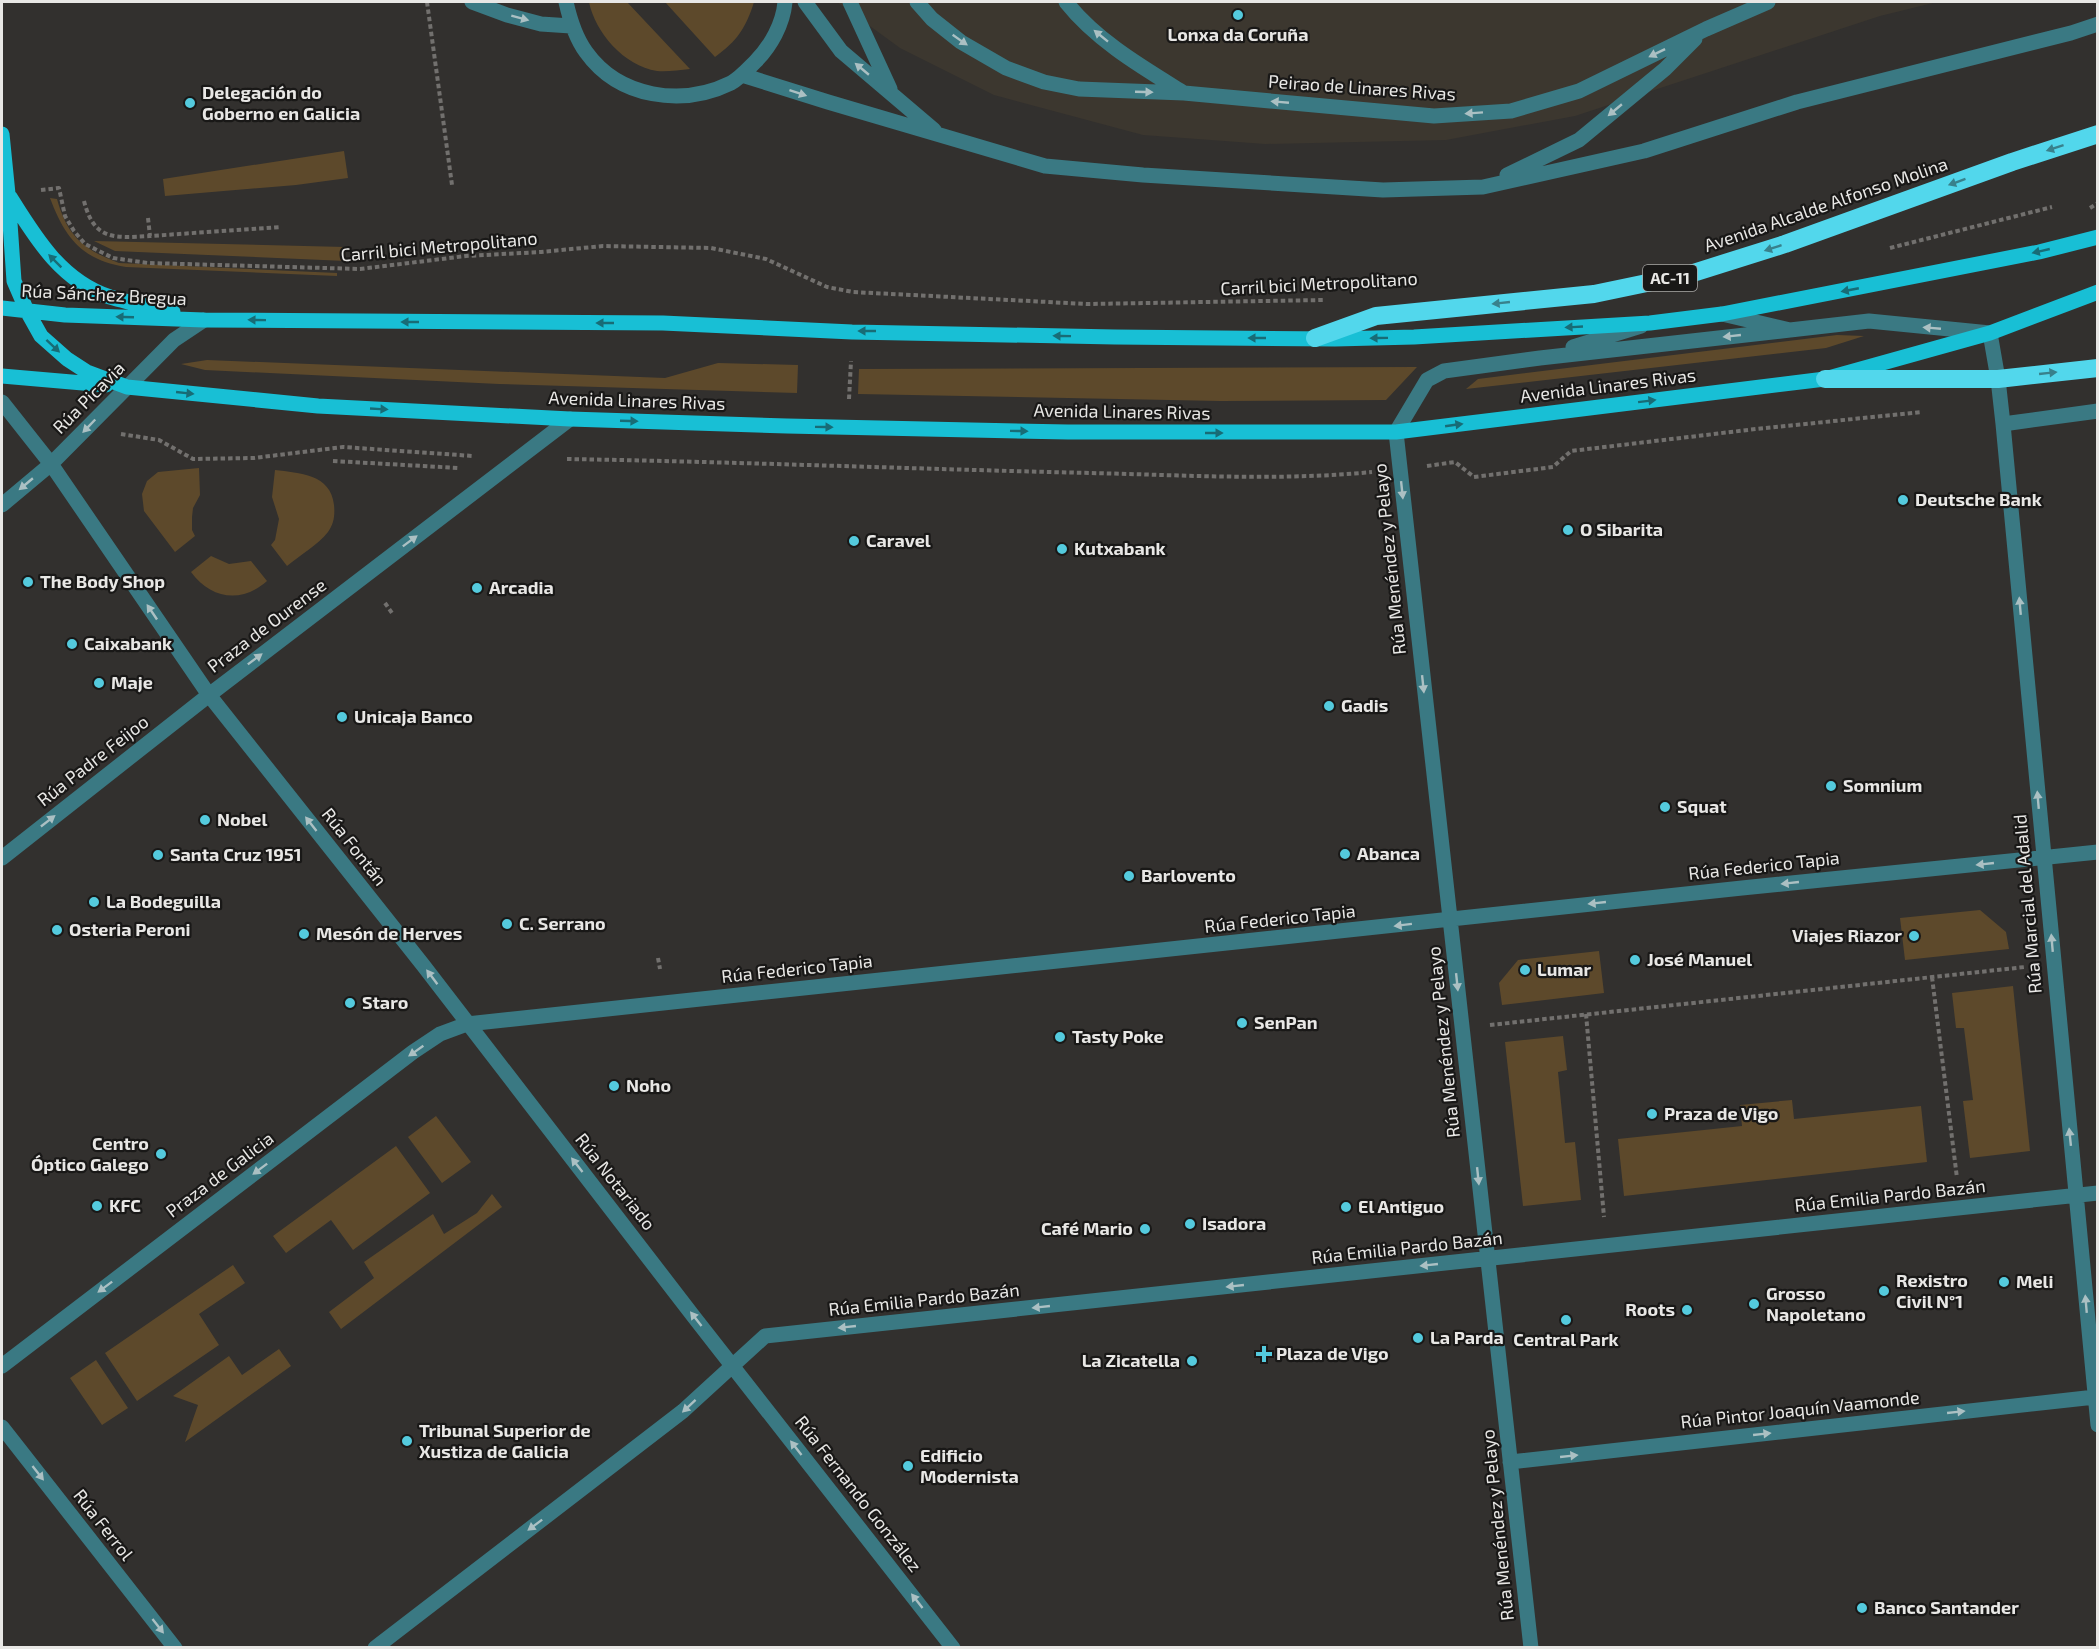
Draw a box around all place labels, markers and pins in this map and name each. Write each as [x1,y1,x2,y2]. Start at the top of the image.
marker: Lonxa da Coruña [1231,8,1245,22]
place label: Lonxa da Coruña [1168,23,1308,45]
place label: Delegación do Goberno en Galicia [202,81,360,124]
marker: Delegación do Goberno en Galicia [183,96,197,110]
place label: Deutsche Bank [1915,488,2042,510]
marker: Deutsche Bank [1896,493,1910,507]
place label: O Sibarita [1580,518,1663,540]
marker: O Sibarita [1561,523,1575,537]
place label: Caravel [866,529,931,551]
marker: Caravel [847,534,861,548]
place label: Kutxabank [1074,537,1166,559]
marker: Kutxabank [1055,542,1069,556]
place label: The Body Shop [40,570,165,592]
marker: The Body Shop [21,575,35,589]
place label: Arcadia [489,576,554,598]
marker: Arcadia [470,581,484,595]
place label: Caixabank [84,632,172,654]
marker: Caixabank [65,637,79,651]
place label: Maje [111,671,153,693]
marker: Maje [92,676,106,690]
place label: Gadis [1341,694,1388,716]
marker: Gadis [1322,699,1336,713]
place label: Unicaja Banco [354,705,473,727]
marker: Unicaja Banco [335,710,349,724]
place label: Somnium [1843,774,1922,796]
marker: Somnium [1824,779,1838,793]
place label: Squat [1677,795,1727,817]
marker: Squat [1658,800,1672,814]
place label: Nobel [217,808,267,830]
marker: Nobel [198,813,212,827]
place label: Abanca [1357,842,1420,864]
place label: Santa Cruz 1951 [170,843,302,865]
marker: Abanca [1338,847,1352,861]
marker: Santa Cruz 1951 [151,848,165,862]
place label: Barlovento [1141,864,1236,886]
marker: Barlovento [1122,869,1136,883]
place label: La Bodeguilla [106,890,221,912]
marker: La Bodeguilla [87,895,101,909]
place label: C. Serrano [519,912,606,934]
marker: C. Serrano [500,917,514,931]
place label: Osteria Peroni [69,918,190,940]
place label: Mesón de Herves [316,922,462,944]
marker: Osteria Peroni [50,923,64,937]
place label: Viajes Riazor [1792,924,1902,946]
marker: Mesón de Herves [297,927,311,941]
marker: Viajes Riazor [1907,929,1921,943]
place label: José Manuel [1647,948,1752,970]
marker: José Manuel [1628,953,1642,967]
place label: Lumar [1537,958,1591,980]
marker: Lumar [1518,963,1532,977]
place label: Staro [362,991,408,1013]
marker: Staro [343,996,357,1010]
place label: SenPan [1254,1011,1318,1033]
marker: SenPan [1235,1016,1249,1030]
place label: Tasty Poke [1072,1025,1164,1047]
marker: Tasty Poke [1053,1030,1067,1044]
place label: Noho [626,1074,671,1096]
marker: Noho [607,1079,621,1093]
place label: Praza de Vigo [1664,1102,1778,1124]
marker: Praza de Vigo [1645,1107,1659,1121]
place label: Centro Óptico Galego [31,1132,149,1175]
marker: Centro Óptico Galego [154,1147,168,1161]
place label: KFC [109,1194,141,1216]
place label: El Antiguo [1358,1195,1444,1217]
marker: KFC [90,1199,104,1213]
marker: El Antiguo [1339,1200,1353,1214]
place label: Isadora [1202,1212,1266,1234]
place label: Café Mario [1041,1217,1133,1239]
marker: Isadora [1183,1217,1197,1231]
marker: Café Mario [1138,1222,1152,1236]
place label: Rexistro Civil N°1 [1896,1269,1968,1312]
place label: Meli [2016,1270,2054,1292]
marker: Meli [1997,1275,2011,1289]
place label: Grosso Napoletano [1766,1282,1866,1325]
marker: Rexistro Civil N°1 [1877,1284,1891,1298]
marker: Grosso Napoletano [1747,1297,1761,1311]
place label: Roots [1625,1298,1675,1320]
marker: Roots [1680,1303,1694,1317]
marker: Central Park [1559,1313,1573,1327]
place label: La Parda [1430,1326,1504,1348]
place label: Central Park [1513,1328,1619,1350]
marker: La Parda [1411,1331,1425,1345]
place label: Plaza de Vigo [1276,1342,1389,1364]
marker: Plaza de Vigo [1257,1347,1271,1361]
place label: La Zicatella [1082,1349,1180,1371]
marker: La Zicatella [1185,1354,1199,1368]
place label: Tribunal Superior de Xustiza de Galicia [419,1419,591,1462]
marker: Tribunal Superior de Xustiza de Galicia [400,1434,414,1448]
place label: Edificio Modernista [920,1444,1019,1487]
marker: Edificio Modernista [901,1459,915,1473]
place label: Banco Santander [1874,1596,2019,1618]
marker: Banco Santander [1855,1601,1869,1615]

